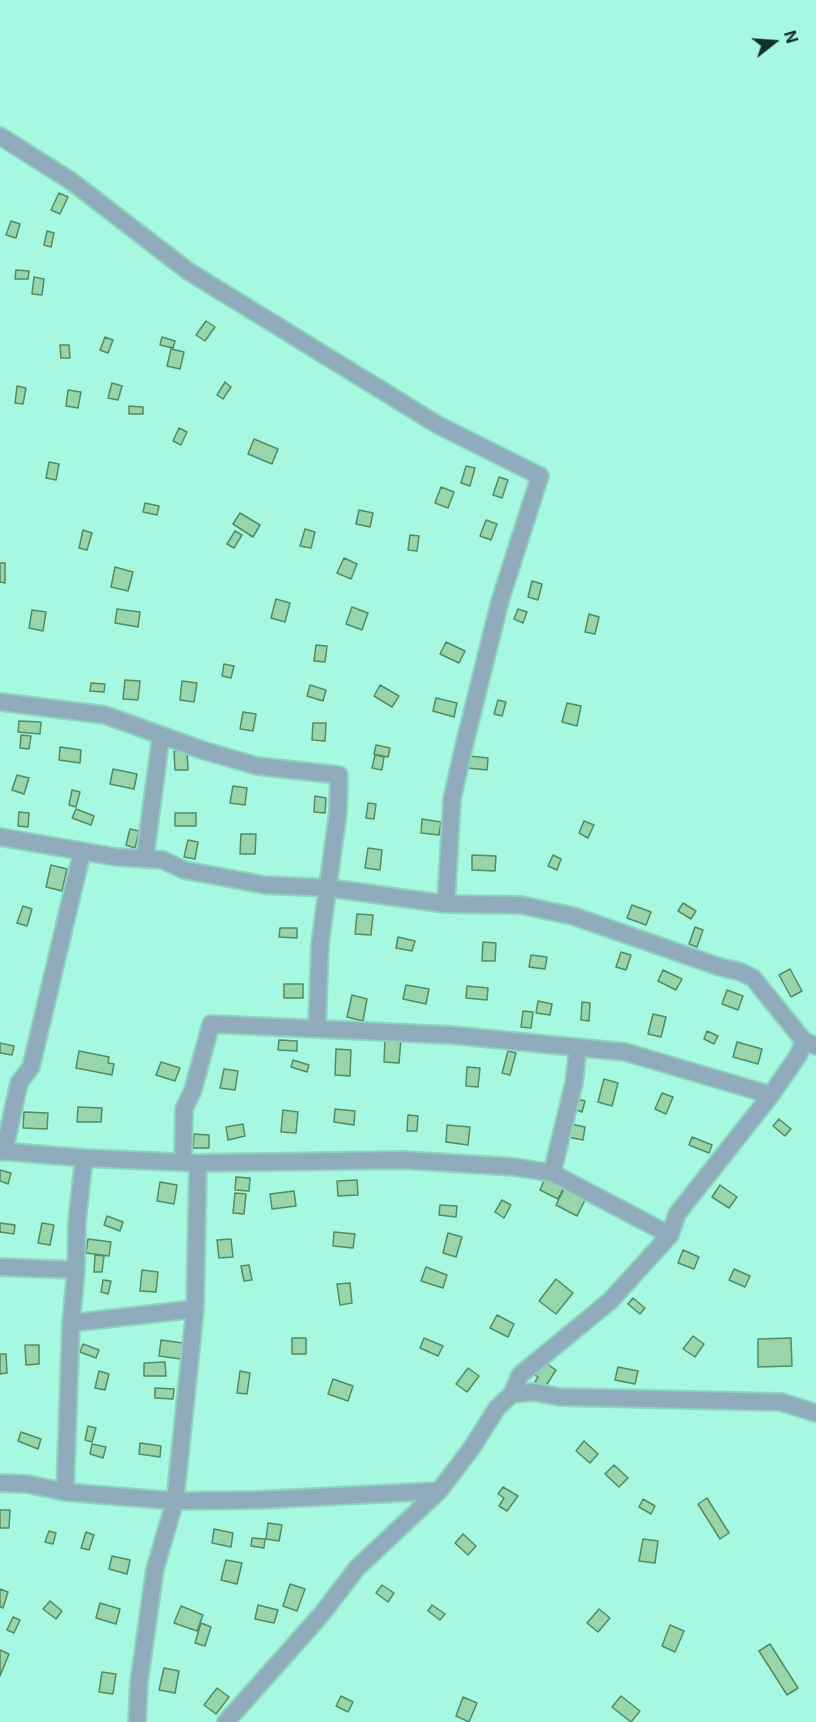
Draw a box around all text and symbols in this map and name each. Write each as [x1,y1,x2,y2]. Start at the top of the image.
north arrow [744,12,804,72]
text: N [780,28,803,45]

